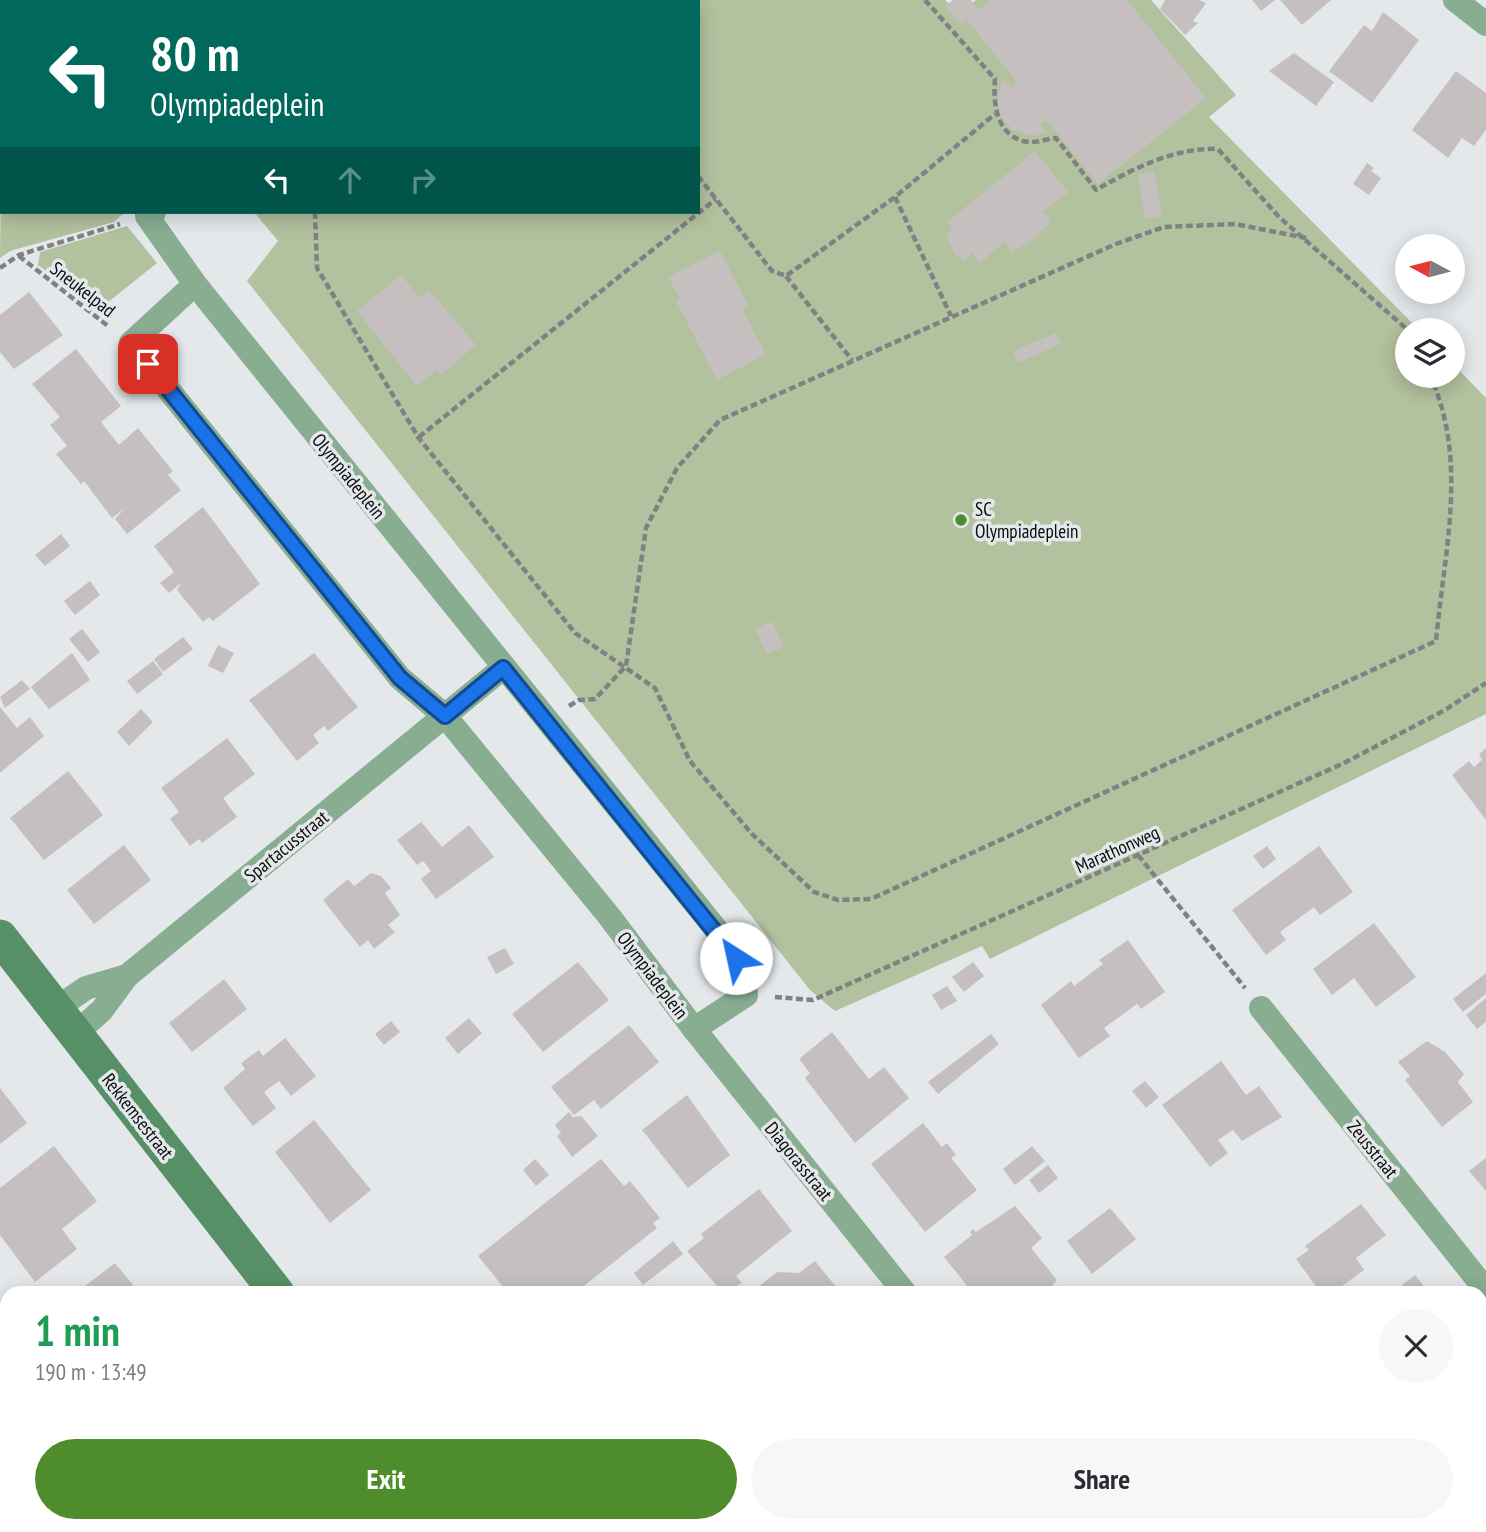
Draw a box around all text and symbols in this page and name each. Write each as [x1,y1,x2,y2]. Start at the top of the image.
text: 80 m [150,21,239,85]
icon: left [35,28,126,119]
text: Olympiadeplein [150,83,324,125]
icon: left [258,161,296,199]
icon: ahead [331,161,369,199]
icon: right [404,161,442,199]
north arrow [1395,234,1465,304]
map controls [1395,234,1465,388]
street label: Sneukelpad [46,256,120,322]
button: layers [1395,318,1465,388]
pin [118,334,178,394]
icon: arrive [129,345,167,383]
street label: Olympiadeplein [307,428,391,524]
place label: SC Olympiadeplein [975,497,1078,543]
marker: SC Olympiadeplein [953,512,969,528]
street label: Spartacusstraat [239,804,333,887]
street label: Marathonweg [1071,820,1163,878]
position arrow [699,921,773,995]
street label: Olympiadeplein [612,926,694,1024]
street label: Rekkemsestraat [97,1068,179,1164]
street label: Zeusstraat [1342,1115,1404,1183]
street label: Diagorasstraat [760,1117,839,1206]
text: 1 min [35,1303,120,1358]
button: close [1379,1309,1453,1383]
text: 190 m · 13:49 [35,1357,147,1386]
button: Exit [35,1439,737,1519]
button: Share [751,1439,1453,1519]

